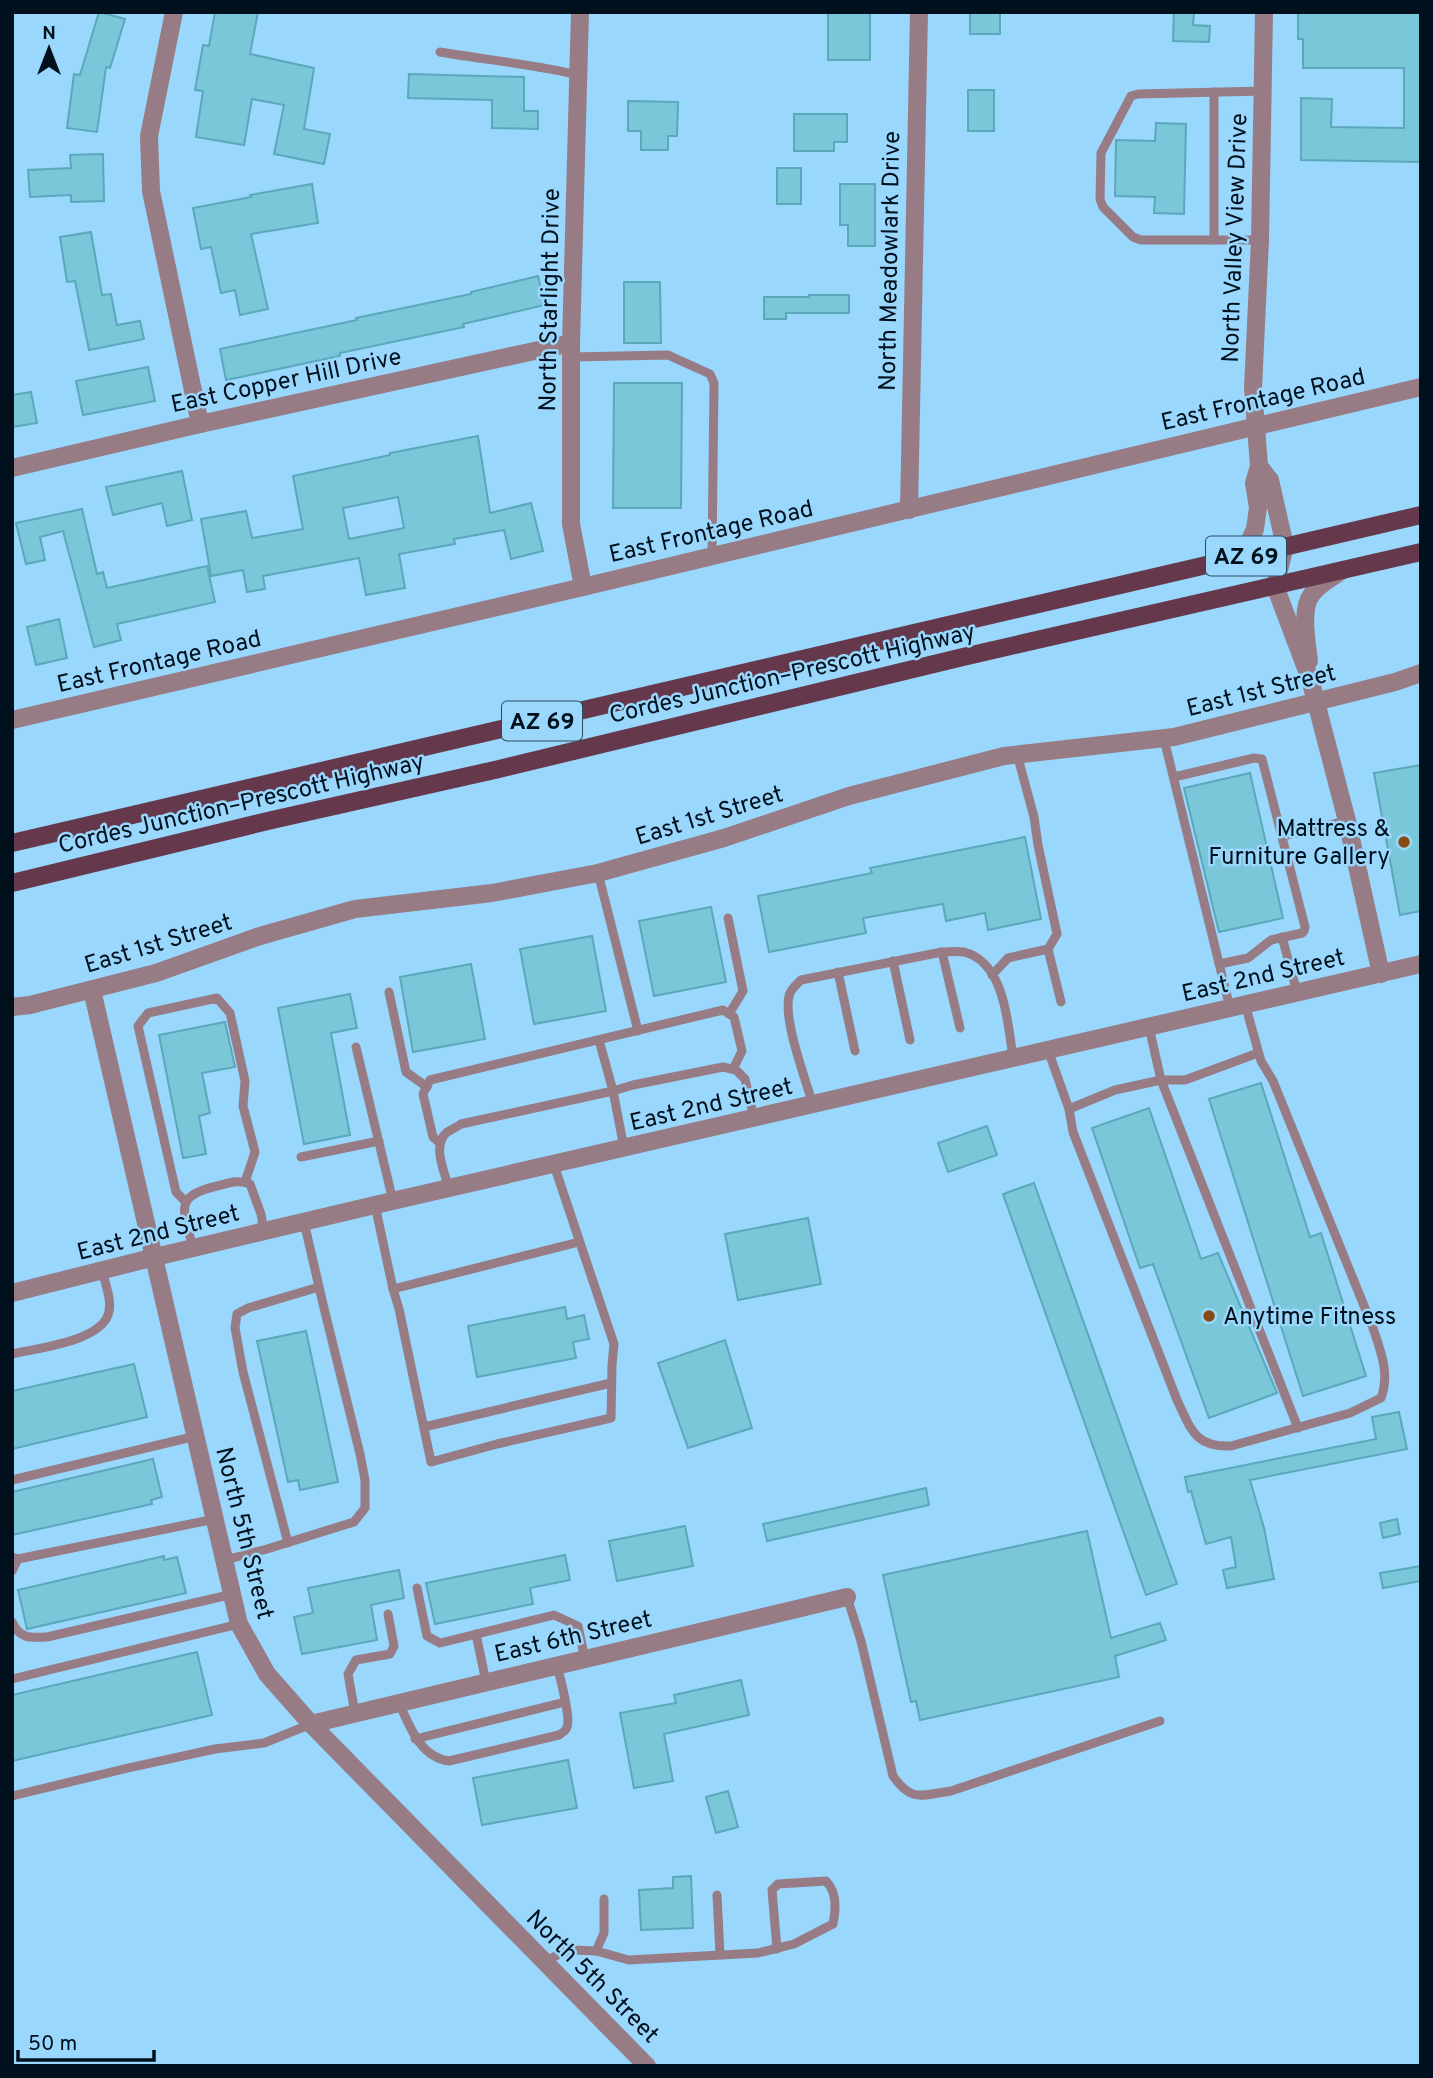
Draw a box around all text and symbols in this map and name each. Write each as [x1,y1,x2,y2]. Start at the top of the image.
north arrow [14,14,84,84]
text: N [42,22,56,46]
street label: North Valley View Drive [1217,113,1255,363]
street label: North Meadowlark Drive [874,131,908,391]
street label: North Starlight Drive [534,188,568,412]
street label: East Copper Hill Drive [168,343,404,421]
street label: East Frontage Road [1158,363,1369,439]
street label: East Frontage Road [606,495,817,571]
road number: AZ 69 [1206,536,1286,576]
street label: Cordes Junction–Prescott Highway [606,618,978,732]
street label: East Frontage Road [54,625,265,701]
street label: East 1st Street [1184,659,1339,725]
road number: AZ 69 [502,702,582,740]
street label: Cordes Junction–Prescott Highway [55,748,427,862]
street label: East 1st Street [632,780,787,854]
place label: Mattress & Furniture Gallery [1208,815,1390,873]
marker: Mattress & Furniture Gallery [1396,834,1412,850]
street label: East 1st Street [81,908,236,982]
street label: East 2nd Street [1179,944,1348,1010]
street label: East 2nd Street [627,1073,796,1139]
street label: East 2nd Street [74,1199,243,1269]
place label: Anytime Fitness [1223,1303,1396,1333]
marker: Anytime Fitness [1201,1308,1217,1324]
street label: North 5th Street [207,1444,279,1623]
street label: East 6th Street [492,1605,655,1671]
street label: North 5th Street [519,1904,665,2050]
scale bar [18,2018,154,2062]
text: 50 m [28,2031,77,2058]

